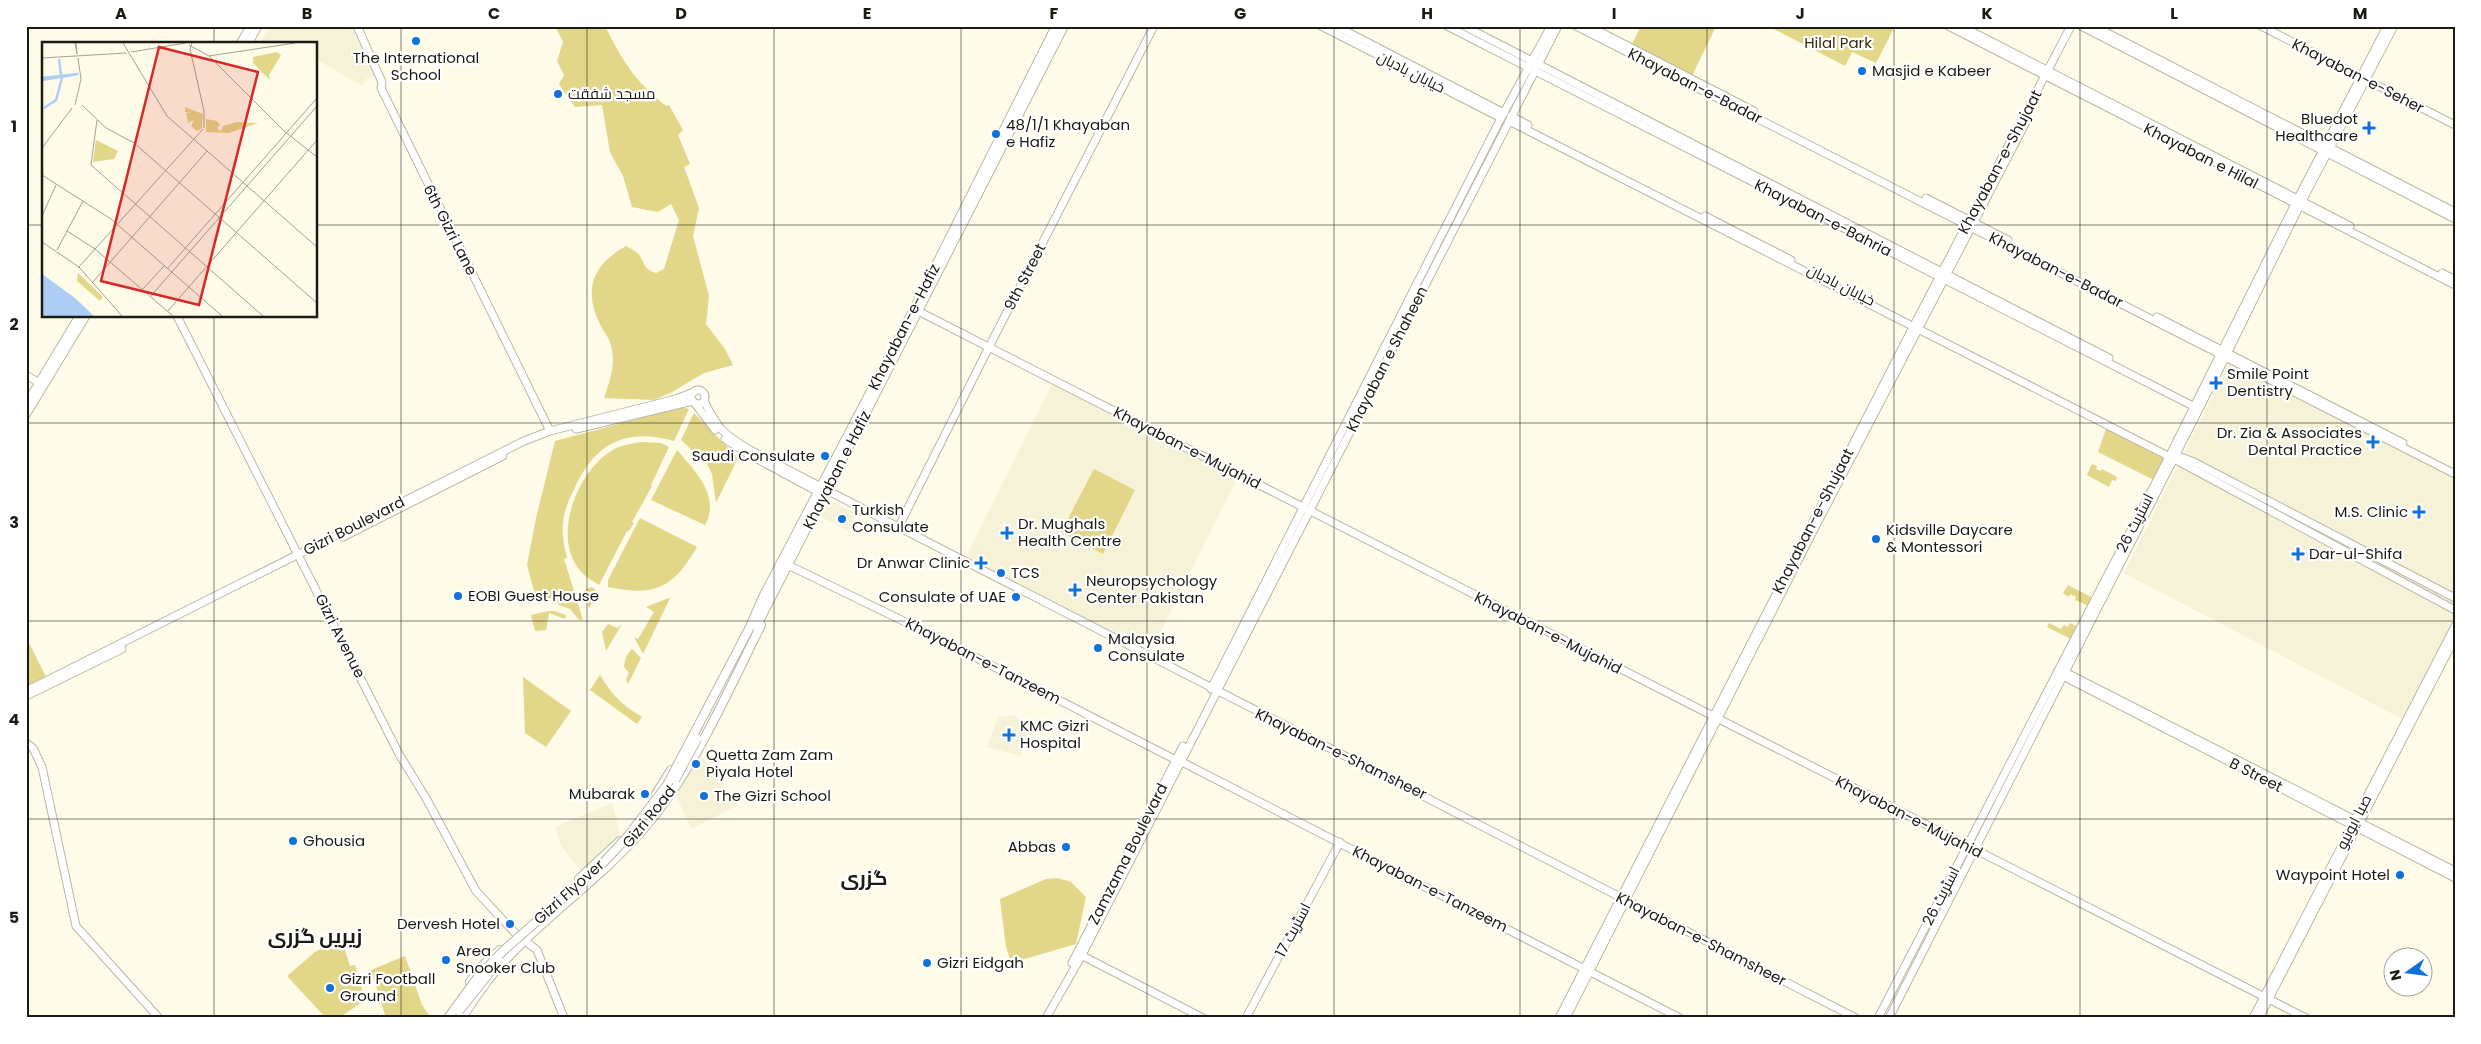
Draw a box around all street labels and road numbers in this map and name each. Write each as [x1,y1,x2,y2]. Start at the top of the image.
street label: Khayaban-e-Seher [2289,33,2428,118]
street label: Khayaban-e-Badar [1624,43,1766,129]
street label: خیابان بادبان [1374,45,1449,98]
street label: Khayaban-e-Shujaat [1953,86,2047,238]
street label: Khayaban e Hilal [2140,118,2262,194]
street label: Khayaban-e-Bahria [1751,174,1895,261]
street label: 6th Gizri Lane [418,181,482,279]
street label: Khayaban-e-Badar [1985,227,2127,313]
street label: 9th Street [999,240,1050,314]
street label: خیابان بادبان [1804,258,1879,311]
street label: Khayaban-e-Hafiz [863,260,945,393]
street label: Khayaban e Shaheen [1341,282,1432,435]
street label: Khayaban-e-Mujahid [1110,401,1265,494]
street label: Khayaban e Hafiz [798,407,876,533]
street label: Khayaban-e-Shujaat [1767,445,1858,597]
street label: اسٹریٹ 26 [2111,490,2158,556]
street label: Gizri Boulevard [299,491,408,560]
street label: Khayaban-e-Mujahid [1471,586,1626,679]
street label: Gizri Avenue [310,590,371,681]
street label: Khayaban-e-Tanzeem [902,612,1065,709]
street label: Khayaban-e-Shamsheer [1252,703,1431,805]
street label: B Street [2226,752,2286,797]
street label: Khayaban-e-Mujahid [1832,770,1987,863]
street label: Zamzama Boulevard [1083,780,1172,928]
street label: Gizri Road [617,781,680,852]
street label: صبا ایونیو [2331,791,2376,853]
street label: Khayaban-e-Tanzeem [1349,840,1512,937]
street label: Gizri Flyover [529,854,609,929]
street label: اسٹریٹ 26 [1917,863,1964,929]
street label: Khayaban-e-Shamsheer [1612,886,1790,991]
street label: اسٹریٹ 17 [1270,899,1316,961]

